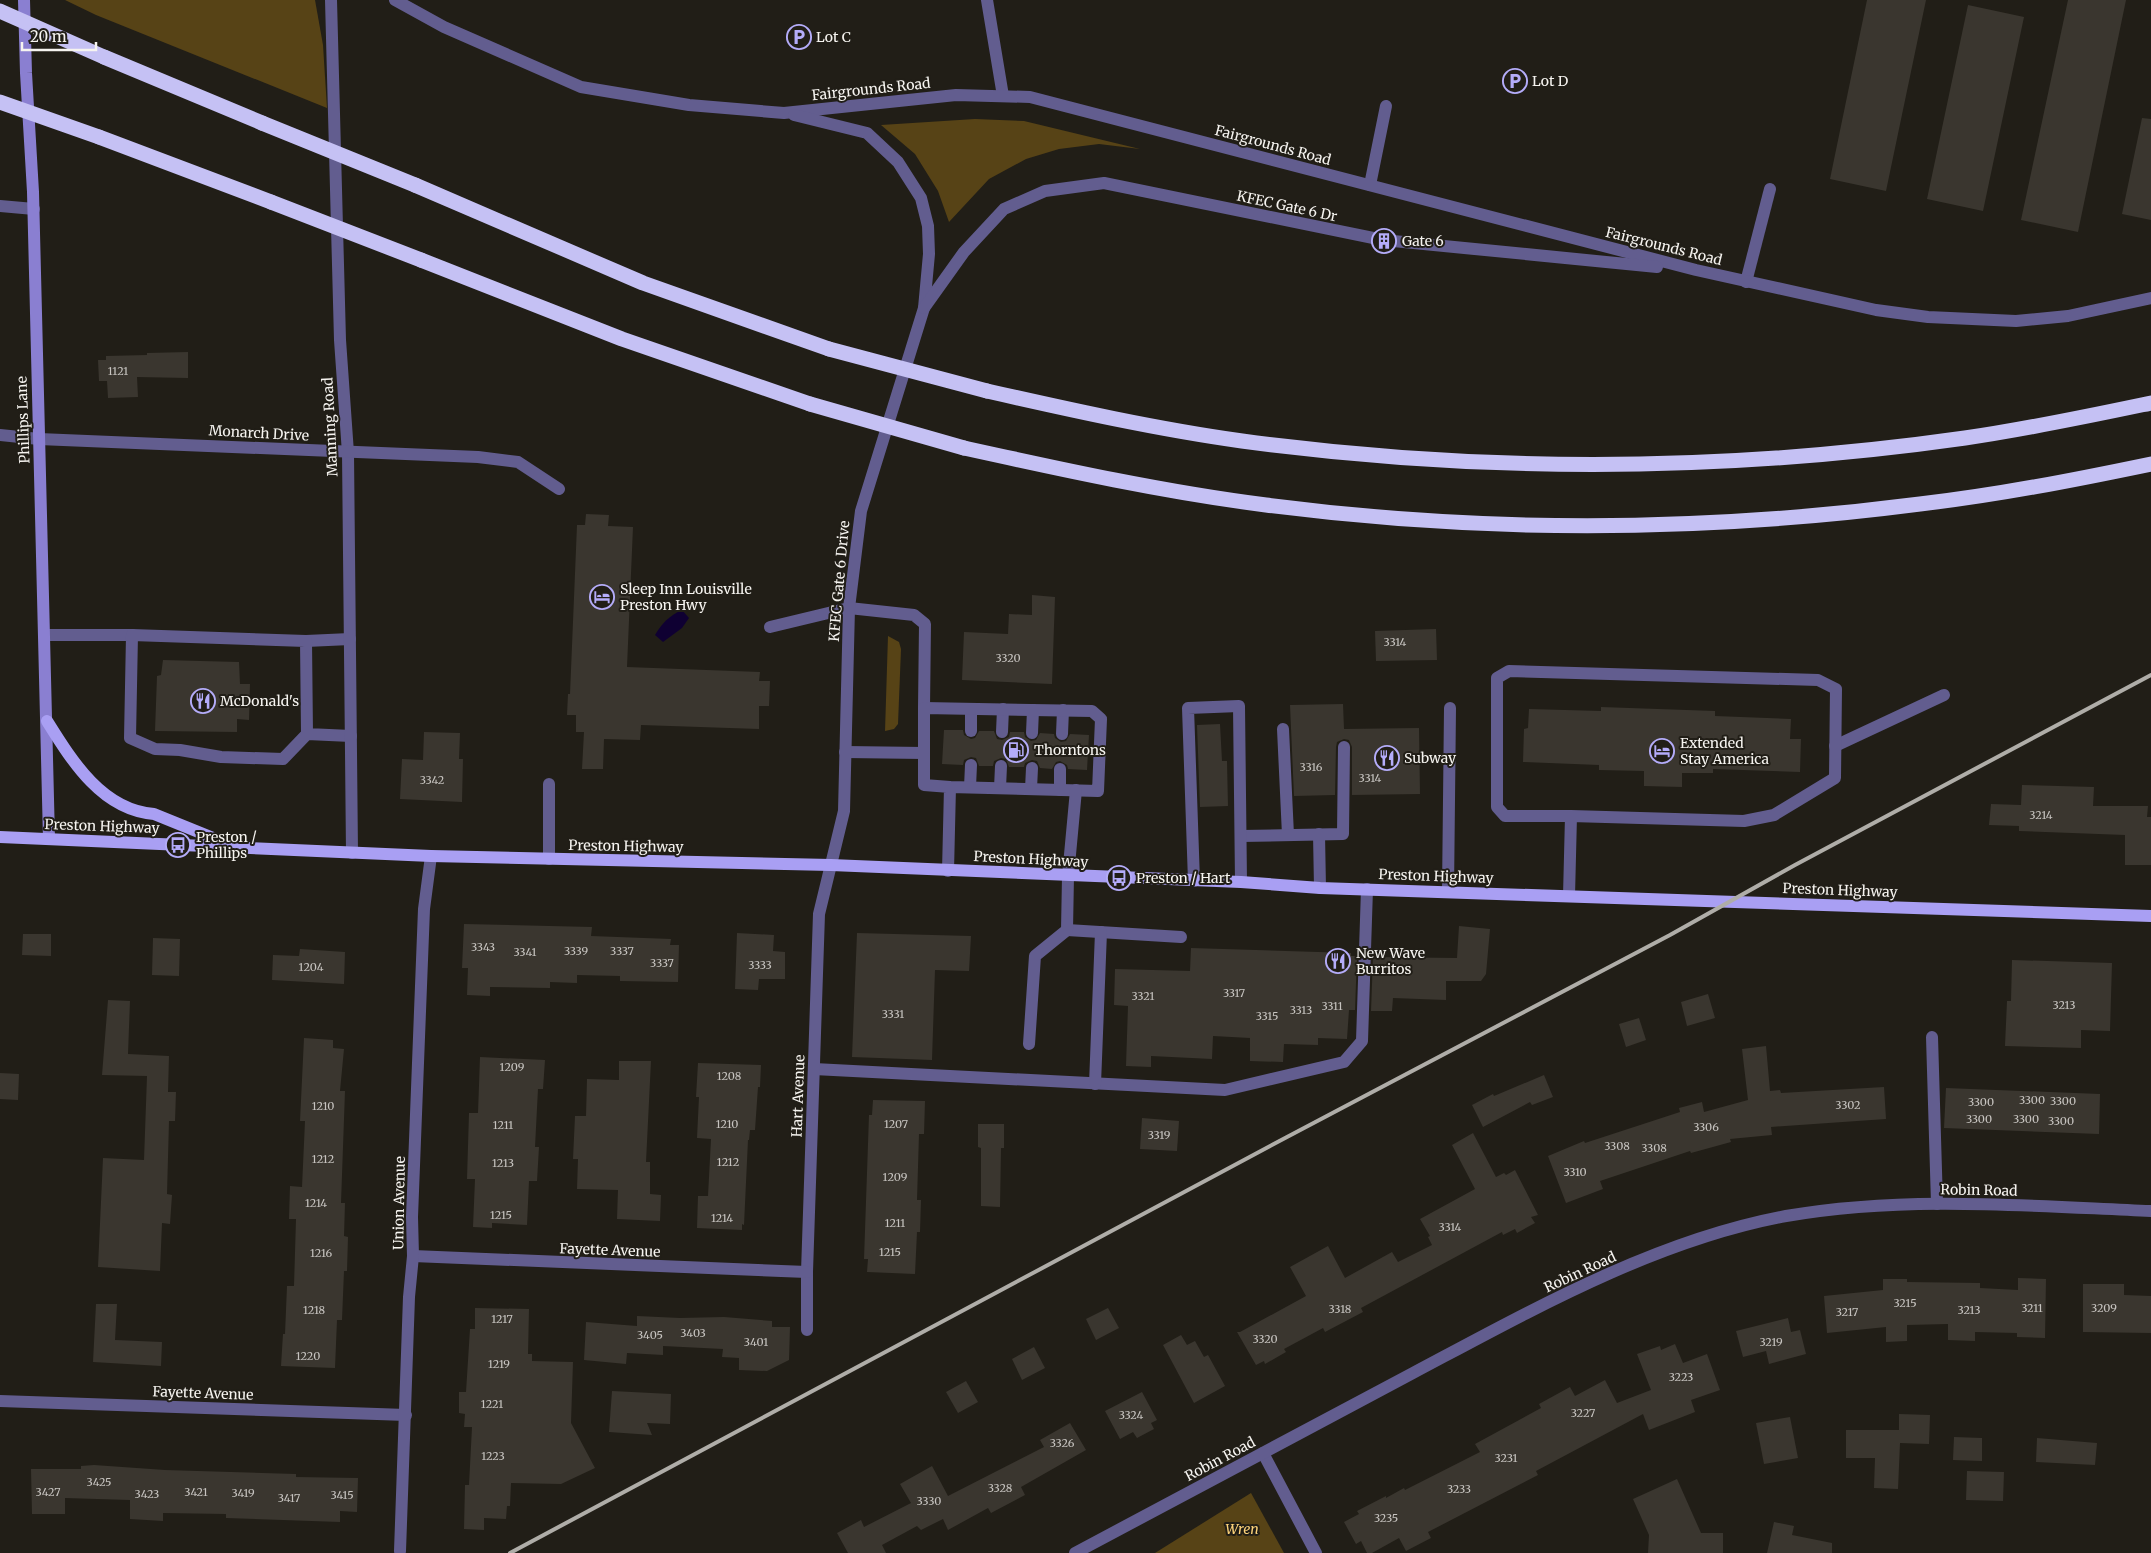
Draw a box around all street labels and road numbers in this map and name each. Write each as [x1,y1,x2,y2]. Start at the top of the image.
street label: Fairgrounds Road [811,74,932,104]
street label: Fairgrounds Road [1213,121,1334,169]
street label: KFEC Gate 6 Dr [1235,187,1339,225]
street label: Fairgrounds Road [1604,223,1725,269]
street label: Phillips Lane [12,376,34,464]
street label: Manning Road [318,376,342,477]
street label: Monarch Drive [208,421,310,445]
street label: KFEC Gate 6 Drive [825,520,853,642]
street label: Preston Highway [44,815,161,837]
street label: Preston Highway [568,836,685,856]
street label: Preston Highway [973,847,1090,871]
street label: Preston Highway [1378,865,1495,887]
street label: Preston Highway [1782,879,1899,901]
street label: Hart Avenue [788,1054,808,1138]
street label: Union Avenue [389,1156,409,1250]
street label: Robin Road [1940,1180,2018,1200]
street label: Fayette Avenue [559,1239,661,1261]
street label: Robin Road [1541,1247,1619,1296]
street label: Fayette Avenue [152,1382,254,1404]
street label: Robin Road [1182,1433,1259,1485]

